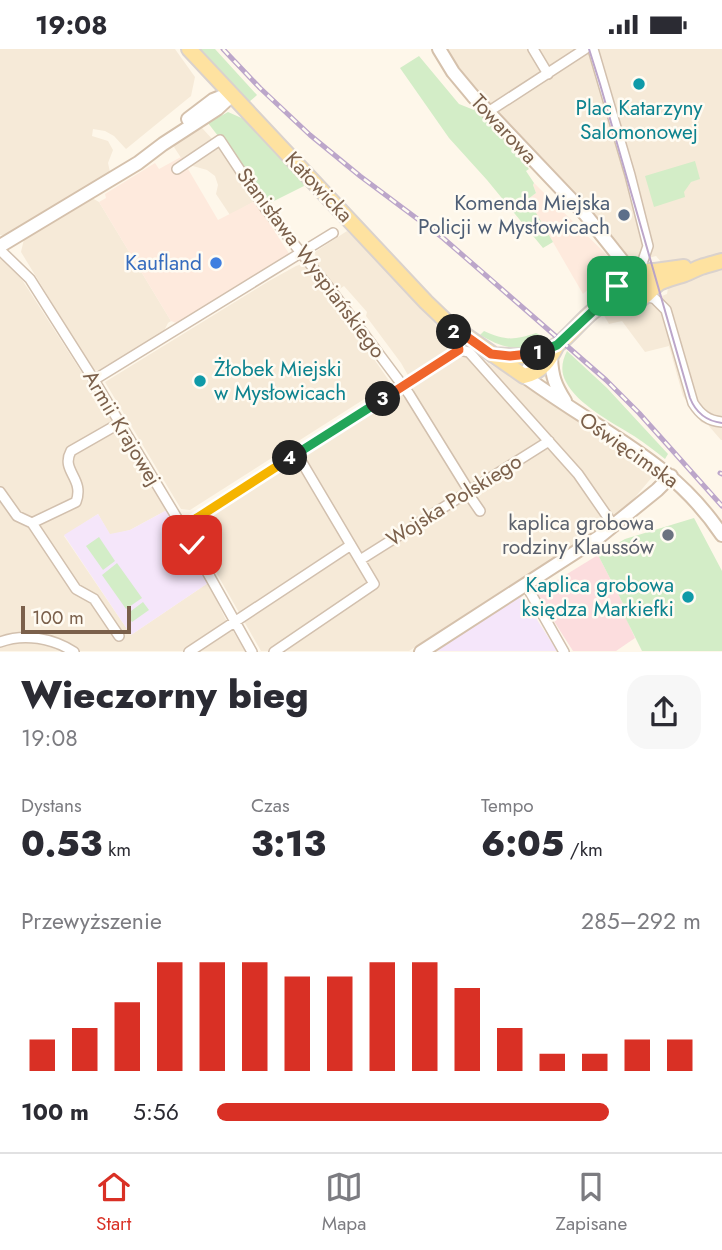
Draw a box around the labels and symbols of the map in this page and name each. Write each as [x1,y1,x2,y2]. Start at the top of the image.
marker: Plac Katarzyny Salomonowej [631,76,647,92]
street label: Towarowa [464,87,544,171]
place label: Plac Katarzyny Salomonowej [575,93,703,147]
street label: Katowicka [278,145,360,229]
street label: Stanisława Wyspiańskiego [229,161,393,365]
place label: Komenda Miejska Policji w Mysłowicach [418,188,610,242]
marker: Komenda Miejska Policji w Mysłowicach [616,207,632,223]
place label: Kaufland [125,248,202,278]
marker: Kaufland [208,255,224,271]
pin [587,256,647,316]
pin: 2 [436,315,472,349]
pin: 1 [520,335,556,371]
place label: Żłobek Miejski w Mysłowicach [214,354,346,408]
street label: Armii Krajowej [76,364,168,492]
marker: Żłobek Miejski w Mysłowicach [192,373,208,389]
pin: 3 [366,381,400,417]
street label: Oświęcimska [573,405,685,495]
pin: 4 [272,441,308,475]
street label: Wojska Polskiego [381,446,527,554]
place label: kaplica grobowa rodziny Klaussów [502,508,655,562]
pin [162,515,222,575]
marker: kaplica grobowa rodziny Klaussów [660,527,676,543]
place label: Kaplica grobowa księdza Markiefki [521,570,674,624]
marker: Kaplica grobowa księdza Markiefki [680,589,696,605]
scale bar [21,603,131,634]

